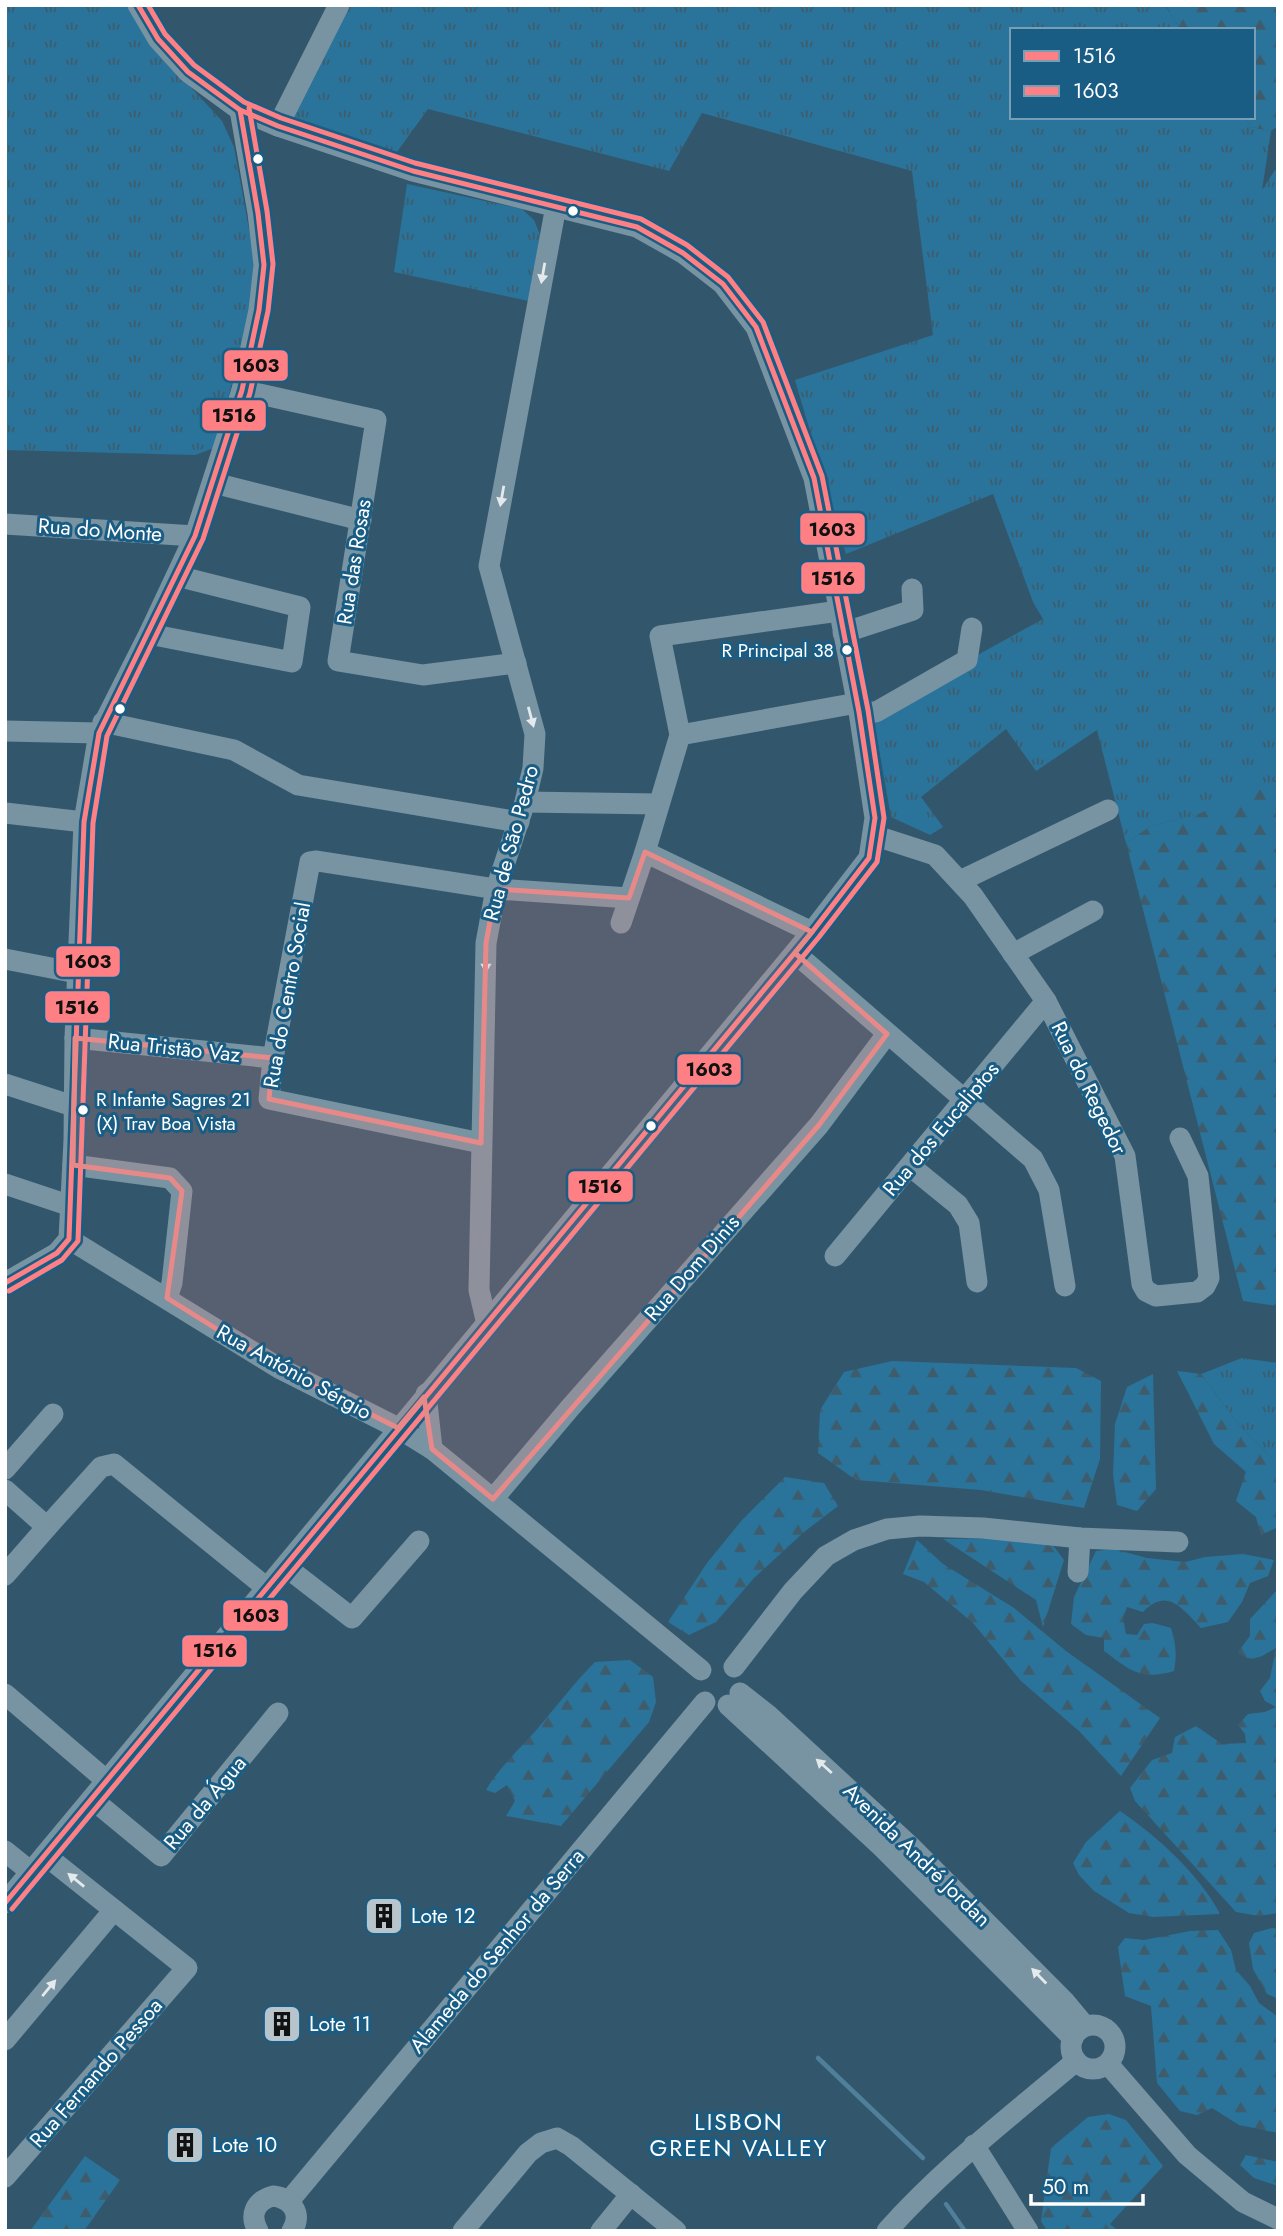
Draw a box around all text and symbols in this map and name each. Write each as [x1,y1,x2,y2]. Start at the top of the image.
legend [1010,28,1255,119]
text: 1516 [1073,41,1116,71]
text: 1603 [1073,76,1119,106]
unlabelled marker [251,152,265,166]
unlabelled marker [566,204,580,218]
one-way arrow [538,262,549,284]
line badge: 1603 [223,349,289,382]
text: 1603 [233,352,280,379]
line badge: 1516 [201,399,267,432]
text: 1516 [212,402,256,429]
one-way arrow [497,486,508,508]
street label: Rua das Rosas [329,497,379,627]
street label: Rua do Monte [37,511,163,549]
line badge: 1603 [799,512,866,546]
text: 1603 [809,516,856,543]
line badge: 1516 [800,561,866,595]
text: 1516 [811,565,855,592]
place label: R Principal 38 [721,637,834,664]
marker: R Principal 38 [840,643,854,657]
unlabelled marker [113,702,127,716]
one-way arrow [526,707,536,728]
street label: Rua de São Pedro [476,762,546,924]
street label: Rua do Centro Social [256,900,318,1090]
line badge: 1603 [55,945,121,978]
text: 1603 [65,948,112,975]
one-way arrow [480,951,491,973]
line badge: 1516 [44,990,111,1024]
text: 1516 [55,994,99,1021]
street label: Rua do Regedor [1044,1016,1135,1160]
street label: Rua Tristão Vaz [106,1026,242,1070]
line badge: 1603 [676,1053,742,1086]
street label: Rua dos Eucaliptos [876,1055,1006,1203]
text: 1603 [686,1056,733,1083]
place label: R Infante Sagres 21 (X) Trav Boa Vista [96,1086,251,1137]
marker: R Infante Sagres 21 (X) Trav Boa Vista [76,1103,90,1117]
unlabelled marker [644,1119,658,1133]
line badge: 1516 [567,1170,634,1203]
text: 1516 [578,1173,622,1200]
street label: Rua Dom Dinis [637,1208,747,1328]
street label: Rua António Sérgio [211,1317,377,1427]
line badge: 1603 [222,1599,289,1632]
text: 1603 [233,1602,280,1629]
line badge: 1516 [181,1634,248,1668]
text: 1516 [193,1637,237,1664]
street label: Rua da Água [157,1749,253,1857]
one-way arrow [816,1758,833,1774]
street label: Avenida André Jordan [836,1776,998,1934]
street label: Alameda do Senhor da Serra [402,1842,592,2060]
one-way arrow [68,1872,86,1887]
building icon: Lote 12 [363,1895,405,1937]
place label: Lote 12 [411,1901,475,1931]
one-way arrow [1032,1968,1048,1985]
one-way arrow [41,1979,56,1996]
street label: Rua Fernando Pessoa [23,1992,169,2154]
building icon: Lote 11 [261,2003,303,2045]
place label: Lote 11 [309,2009,371,2039]
district label: LISBON GREEN VALLEY [649,2105,829,2165]
building icon: Lote 10 [164,2124,206,2166]
place label: Lote 10 [212,2130,277,2160]
scale bar [1031,2162,1143,2206]
text: 50 m [1042,2172,1089,2202]

